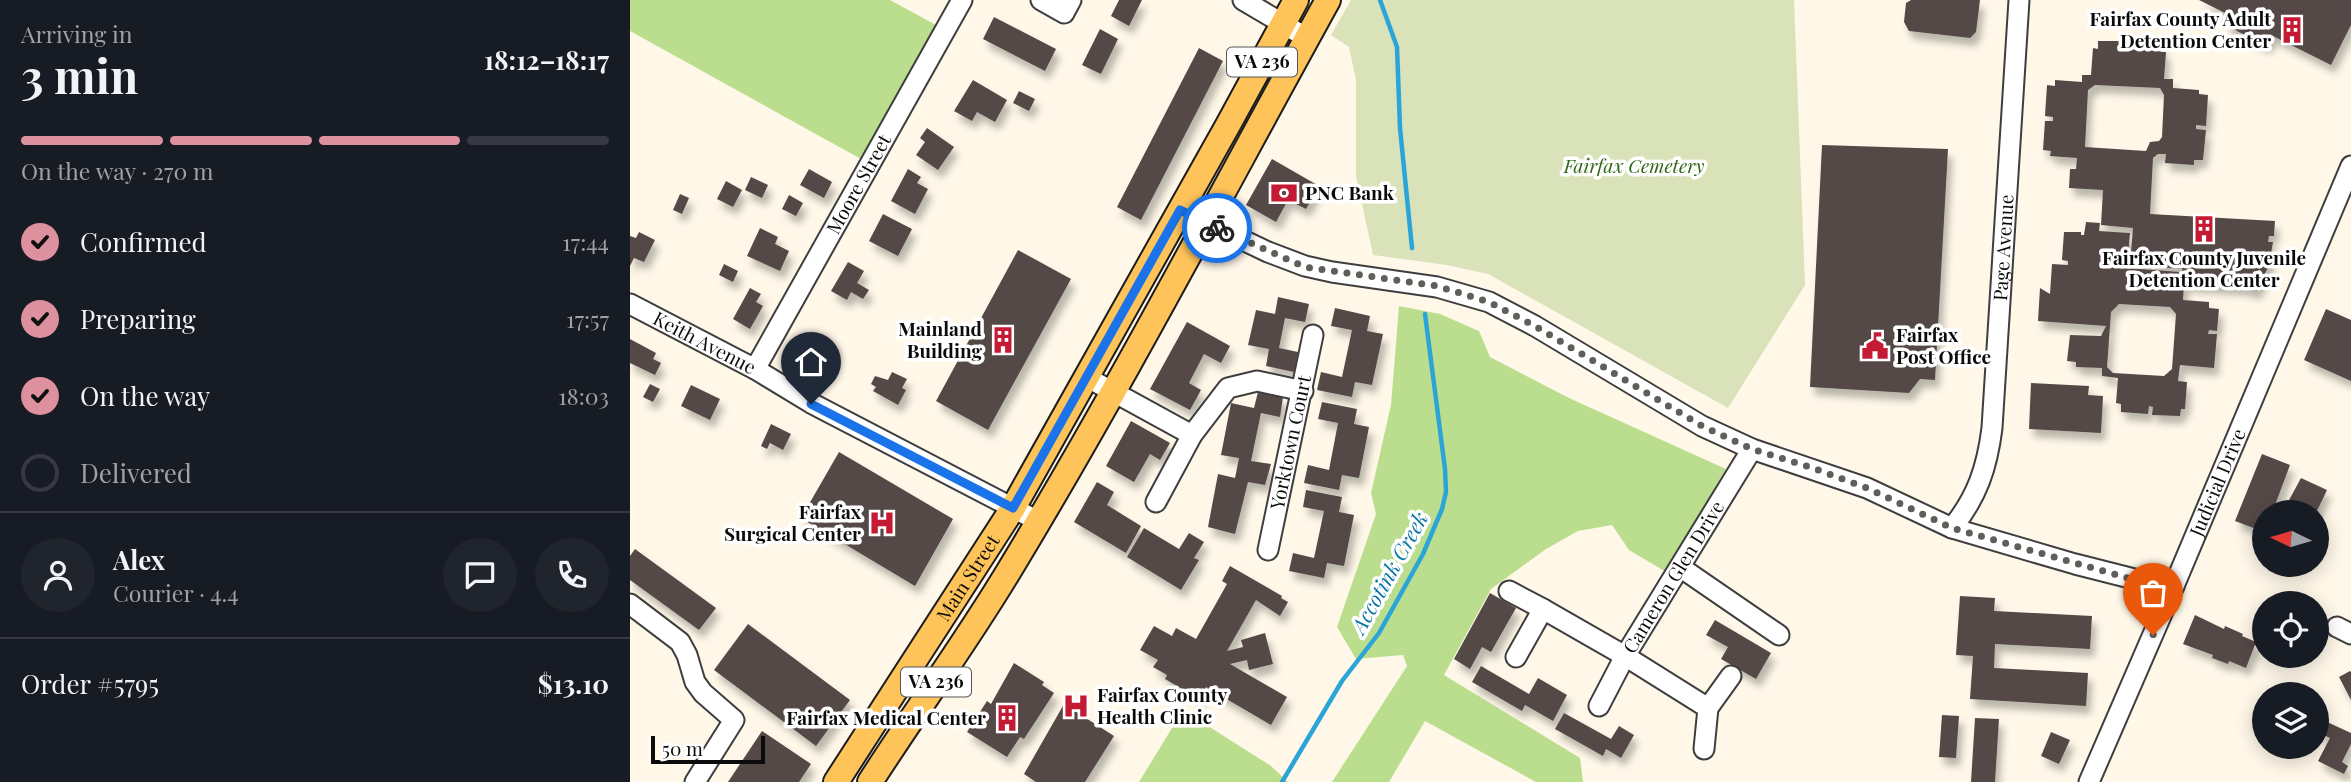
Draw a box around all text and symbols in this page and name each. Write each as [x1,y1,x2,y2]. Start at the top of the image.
place label: Fairfax County Adult Detention Center [2089,5,2271,53]
building icon: Fairfax County Adult Detention Center [2277,15,2307,45]
text: Arriving in [21,18,133,49]
text: 18:12–18:17 [484,42,609,77]
text: 3 min [21,44,138,106]
road number: VA 236 [1227,48,1297,76]
street label: Moore Street [819,129,896,238]
park label: Fairfax Cemetery [1563,152,1704,178]
text: On the way · 270 m [21,155,213,186]
bank icon: PNC Bank [1269,178,1299,208]
place label: PNC Bank [1305,179,1395,205]
courier [1182,193,1252,263]
street label: Page Avenue [1986,193,2019,302]
icon: bike [1198,209,1236,247]
building icon: Fairfax County Juvenile Detention Center [2189,214,2219,244]
icon: check [21,223,59,261]
text: Confirmed [80,224,207,259]
text: 17:44 [562,226,609,257]
place label: Fairfax County Juvenile Detention Center [2102,244,2306,292]
icon: check [21,300,59,338]
text: Preparing [80,301,196,336]
text: 17:57 [566,303,609,334]
street label: Keith Avenue [649,304,761,379]
place label: Mainland Building [898,315,983,363]
place label: Fairfax Post Office [1896,321,1991,369]
building icon: Mainland Building [988,325,1018,355]
public building icon: Fairfax Post Office [1860,331,1890,361]
pin [781,332,841,404]
icon: home [792,343,830,381]
street label: Yorktown Court [1263,372,1316,513]
icon: check [21,377,59,415]
text: On the way [80,378,210,413]
text: 18:03 [558,380,609,411]
street label: Judicial Drive [2182,424,2251,541]
text: Delivered [80,455,192,490]
street label: Cameron Glen Drive [1616,495,1729,658]
place label: Fairfax Surgical Center [724,498,862,546]
north arrow [2252,500,2329,578]
map controls [2252,500,2329,759]
water label: Accotink Creek [1342,506,1433,639]
hospital icon: Fairfax Surgical Center [867,508,897,538]
street label: Main Street [929,529,1005,626]
button: person [21,538,95,612]
button: chat [443,538,517,612]
button: phone [535,538,609,612]
text: Alex [113,542,165,577]
pin [2123,563,2183,635]
icon: bag [2134,574,2172,612]
text: Courier · 4.4 [113,577,239,608]
button: locate [2252,591,2329,668]
text: Order #5795 [21,666,159,701]
text: $13.10 [538,666,609,701]
road number: VA 236 [901,668,971,696]
place label: Fairfax County Health Clinic [1097,681,1227,729]
button: layers [2252,682,2329,759]
hospital icon: Fairfax County Health Clinic [1061,691,1091,721]
building icon: Fairfax Medical Center [992,703,1022,733]
place label: Fairfax Medical Center [786,704,986,730]
scale bar [651,733,765,765]
text: 50 m [662,735,703,761]

